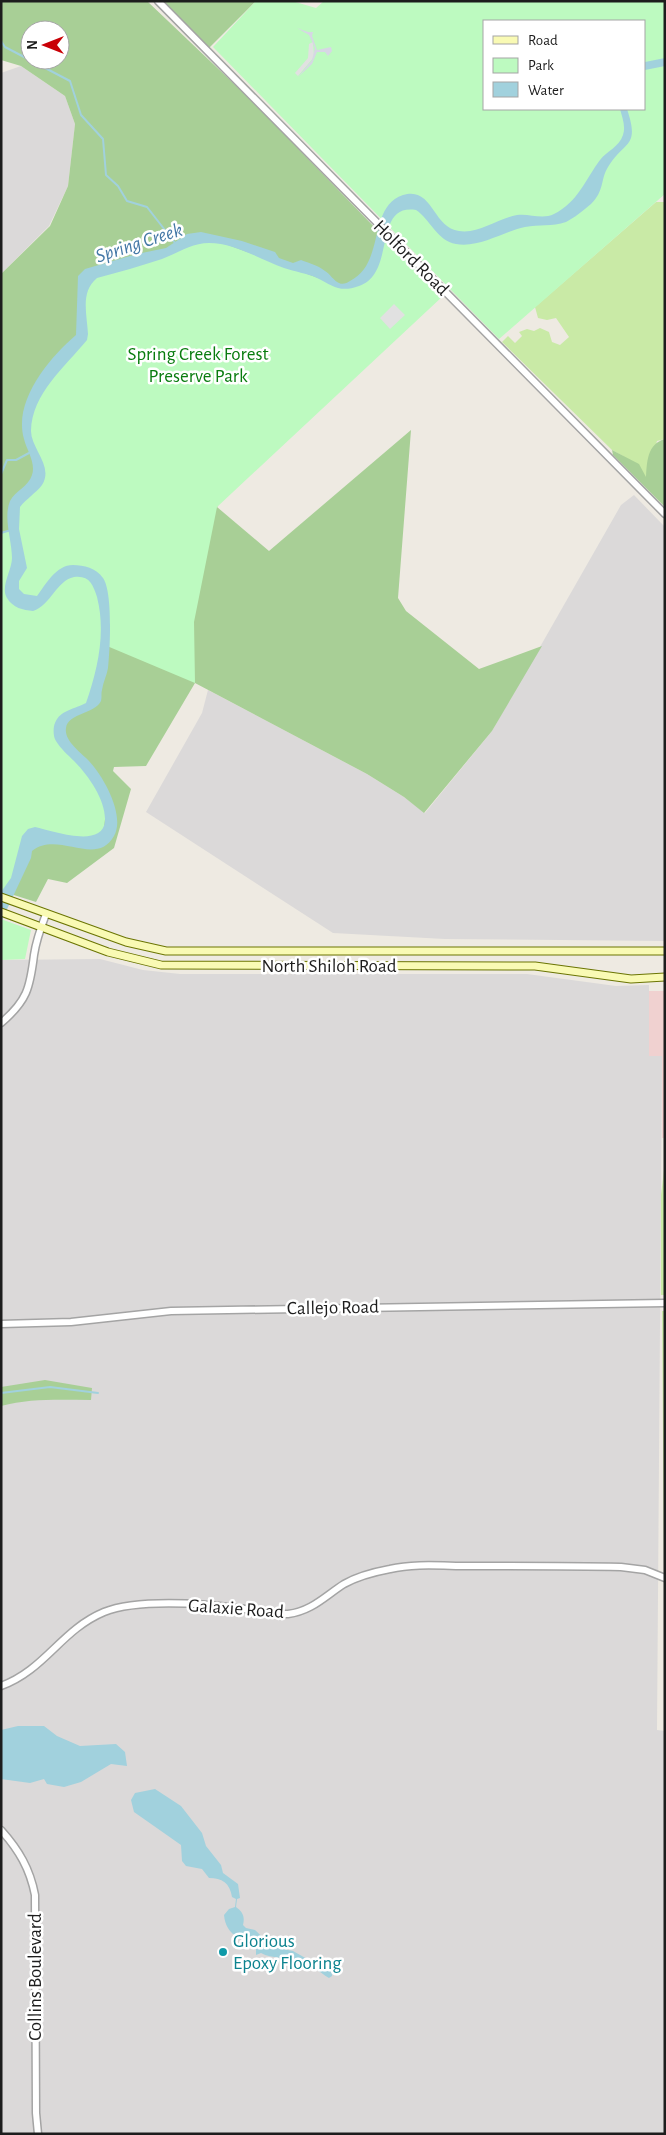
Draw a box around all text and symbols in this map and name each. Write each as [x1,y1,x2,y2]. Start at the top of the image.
north arrow [20,20,70,70]
legend [483,20,646,110]
text: Road [528,33,558,48]
text: N [26,40,40,50]
text: Park [528,58,554,73]
text: Water [528,83,564,98]
street label: Holford Road [370,217,452,299]
water label: Spring Creek [93,220,185,266]
park label: Spring Creek Forest Preserve Park [128,345,268,386]
street label: North Shiloh Road [261,957,397,976]
street label: Callejo Road [287,1298,379,1318]
street label: Galaxie Road [187,1596,285,1622]
street label: Collins Boulevard [26,1913,45,2041]
place label: Glorious Epoxy Flooring [233,1932,342,1973]
marker: Glorious Epoxy Flooring [217,1946,229,1958]

